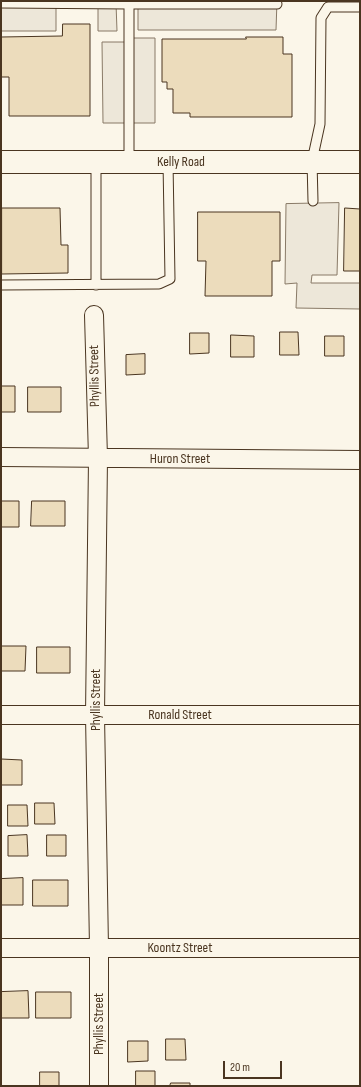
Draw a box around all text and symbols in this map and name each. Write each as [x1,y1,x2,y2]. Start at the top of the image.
street label: Kelly Road [157,154,205,170]
street label: Phyllis Street [86,345,104,407]
street label: Huron Street [150,451,210,467]
street label: Phyllis Street [88,669,104,731]
street label: Ronald Street [148,707,212,723]
street label: Koontz Street [148,940,212,956]
street label: Phyllis Street [91,993,107,1055]
scale bar [225,1053,284,1079]
text: 20 m [230,1060,250,1075]

